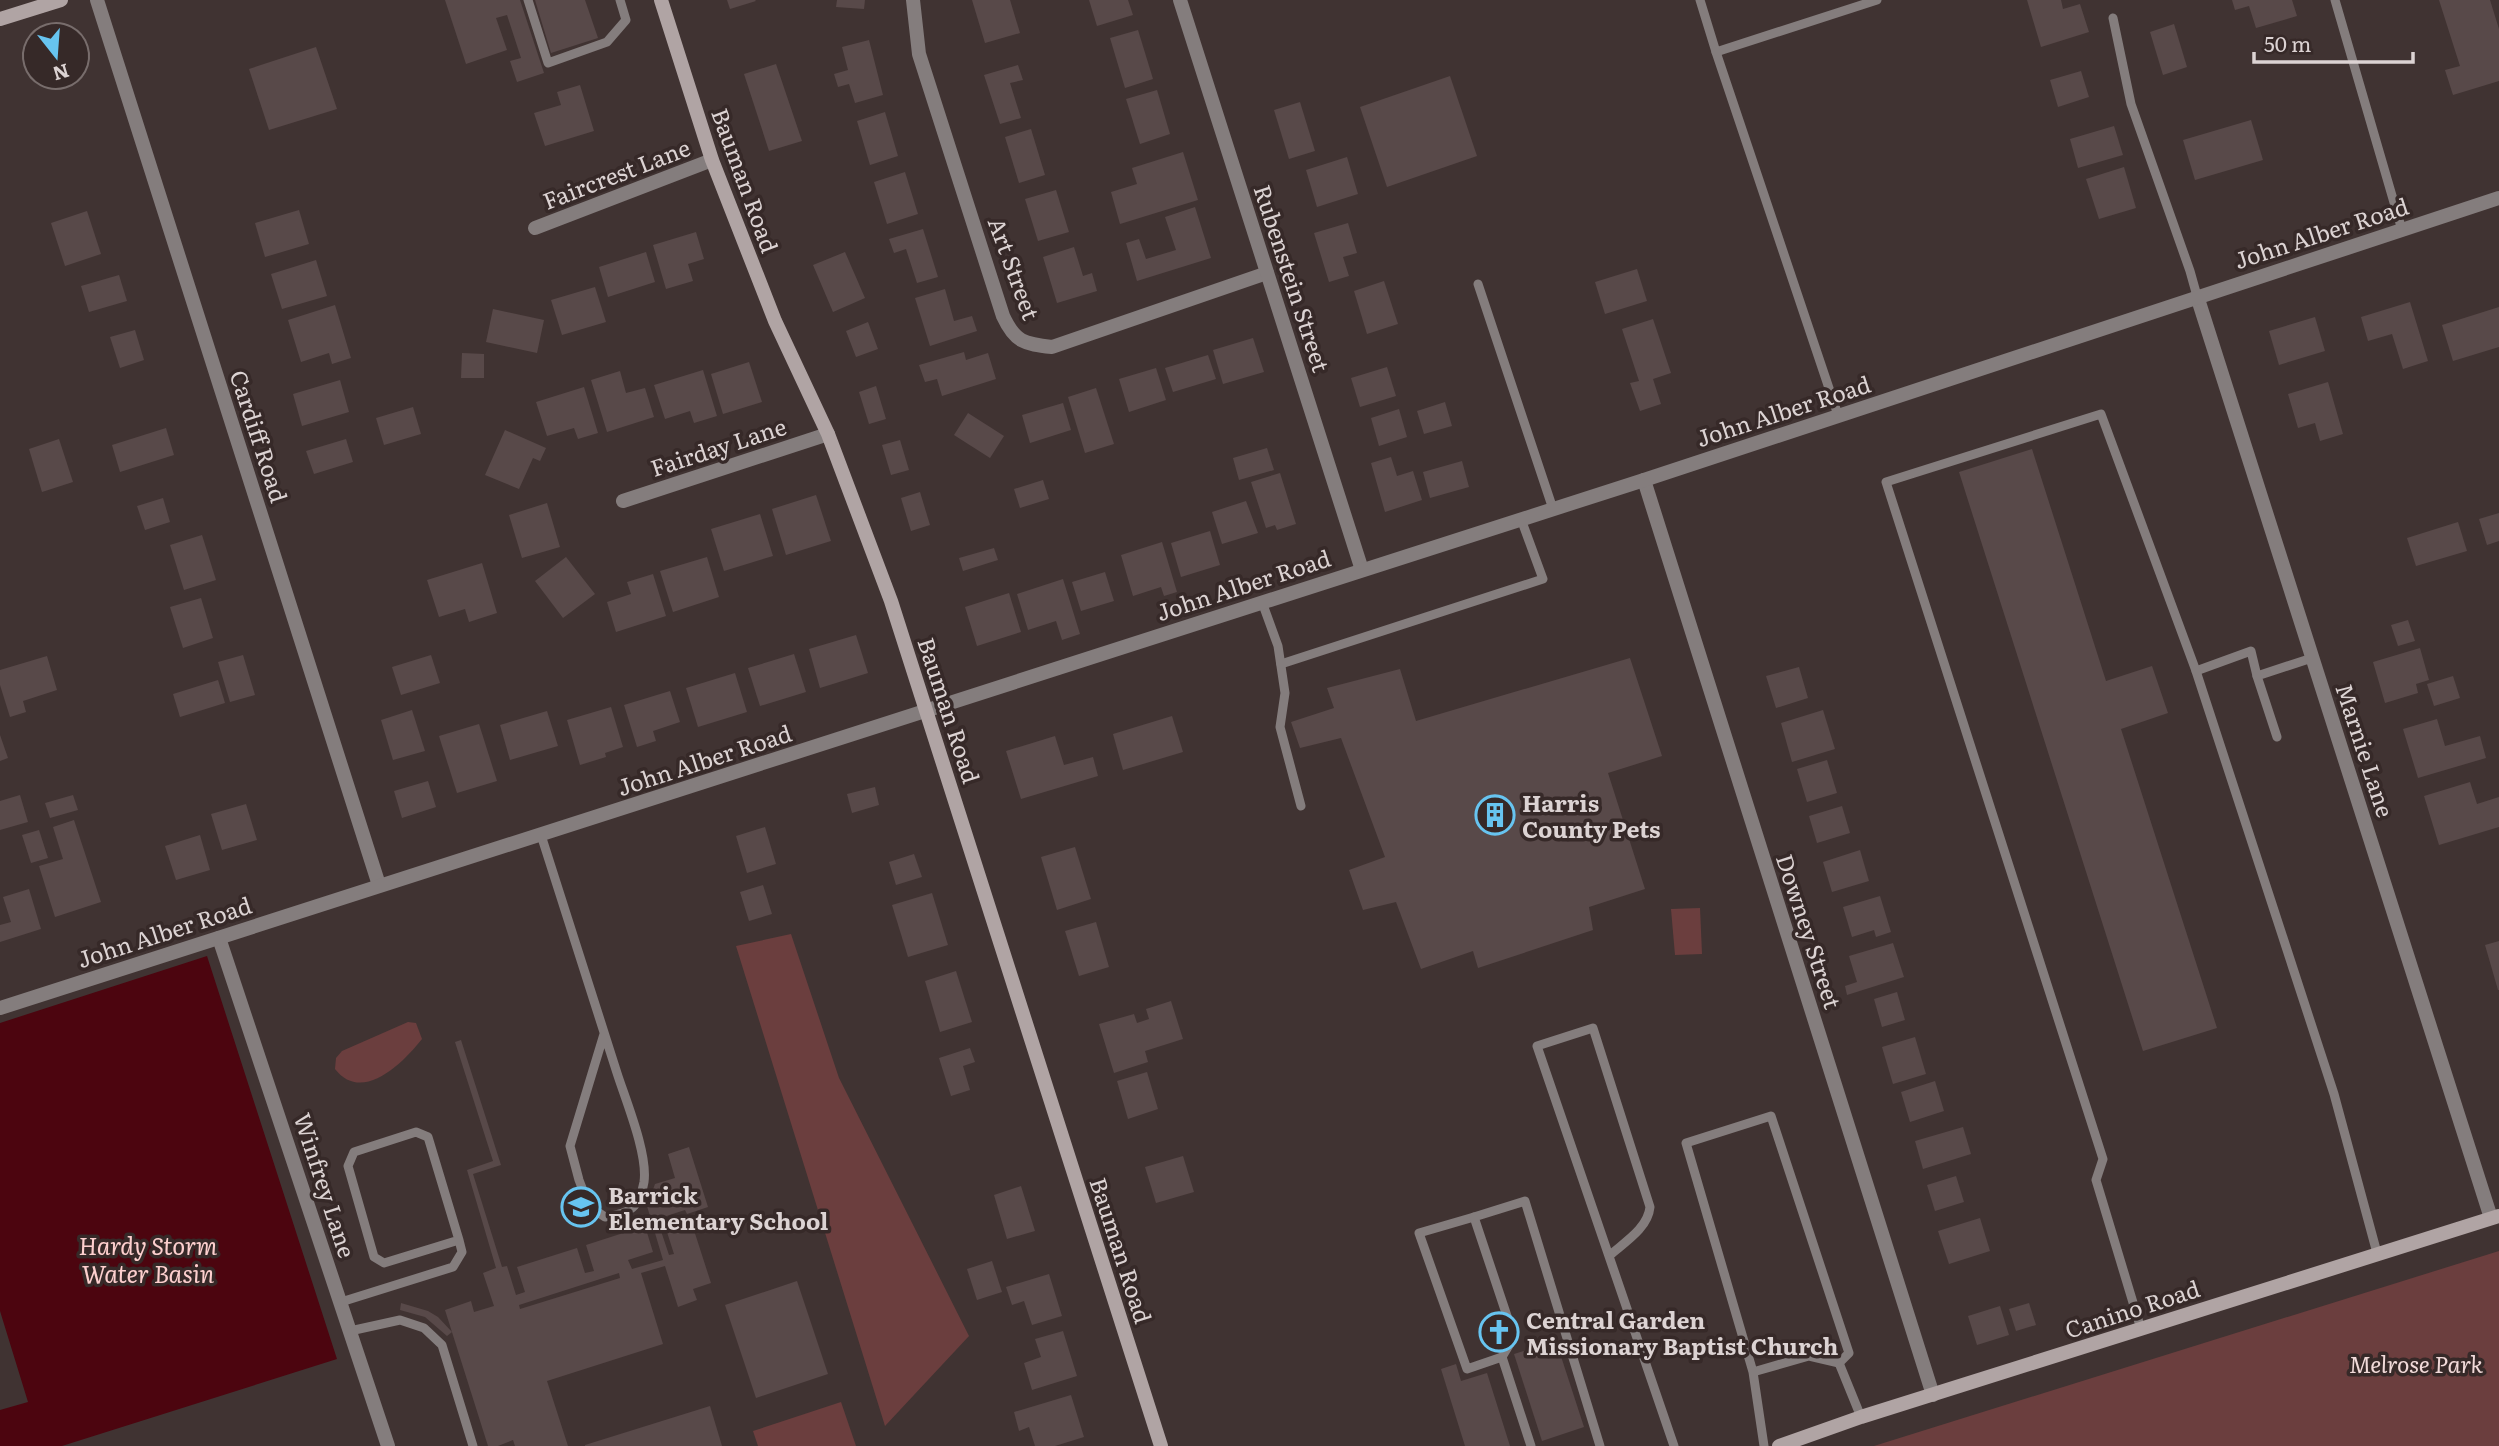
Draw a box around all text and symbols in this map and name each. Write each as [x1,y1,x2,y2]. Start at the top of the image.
north arrow [21,21,91,91]
scale bar [2254,21,2413,65]
text: 50 m [2264,27,2311,58]
text: N [49,57,73,89]
street label: Bauman Road [704,103,788,257]
street label: Faircrest Lane [537,129,695,217]
street label: Rubenstein Street [1247,180,1340,377]
street label: John Alber Road [2229,188,2413,276]
street label: Art Street [981,212,1050,325]
street label: Cardiff Road [223,365,297,507]
street label: John Alber Road [1691,366,1875,454]
street label: Fairday Lane [646,408,790,484]
street label: John Alber Road [1151,540,1335,628]
street label: Bauman Road [910,633,990,787]
street label: Marnie Lane [2328,679,2404,821]
street label: John Alber Road [612,715,796,803]
place label: Harris County Pets [1522,785,1660,845]
building icon: Harris County Pets [1474,794,1516,836]
street label: Downey Street [1769,849,1851,1013]
street label: John Alber Road [72,887,256,975]
street label: Winfrey Lane [287,1108,365,1262]
street label: Bauman Road [1082,1173,1162,1327]
place label: Barrick Elementary School [608,1177,828,1237]
school or university icon: Barrick Elementary School [560,1186,602,1228]
water label: Hardy Storm Water Basin [79,1227,217,1290]
street label: Canino Road [2060,1270,2204,1346]
place label: Central Garden Missionary Baptist Church [1526,1302,1839,1362]
church icon: Central Garden Missionary Baptist Church [1478,1311,1520,1353]
park label: Melrose Park [2349,1346,2483,1380]

